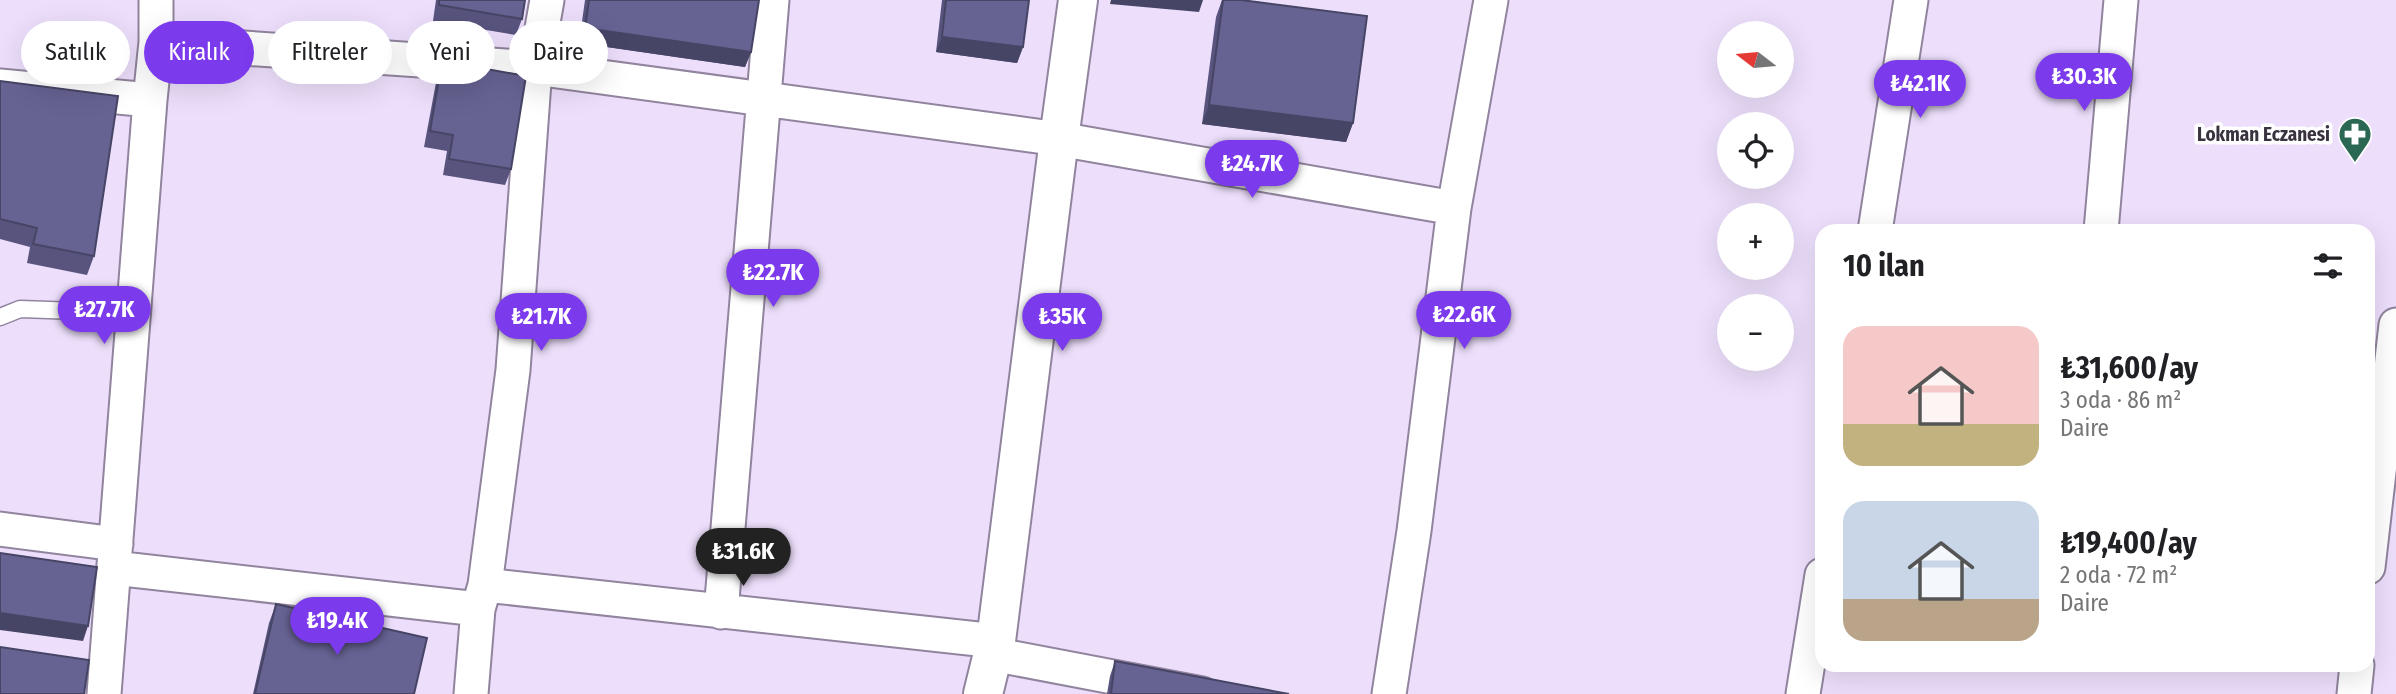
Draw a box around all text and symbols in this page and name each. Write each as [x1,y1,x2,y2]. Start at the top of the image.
chip: Satılık [21,21,130,84]
chip: Kiralık [144,21,254,84]
chip: Filtreler [268,21,392,84]
chip: Yeni [406,21,495,84]
chip: Daire [509,21,608,84]
north arrow [1717,21,1794,98]
map controls [1717,21,1794,371]
pin: ₺30.3K [2027,54,2141,113]
pin: ₺42.1K [1863,60,1977,120]
text: ₺30.3K [2051,62,2117,90]
text: ₺42.1K [1890,69,1950,97]
button: locate [1717,112,1794,189]
pharmacy icon: Lokman Eczanesi [2336,115,2374,164]
place label: Lokman Eczanesi [2197,123,2330,146]
pin: ₺24.7K [1195,140,1309,200]
text: ₺24.7K [1221,149,1283,177]
button: + [1717,203,1794,280]
icon: filters [2309,247,2347,285]
text: 10 ilan [1843,248,1925,284]
pin: ₺22.7K [716,250,830,309]
text: ₺22.7K [742,258,804,286]
pin: ₺27.7K [47,286,161,346]
pin: ₺22.6K [1407,292,1521,351]
pin: ₺21.7K [484,294,598,353]
pin: ₺35K [1021,294,1103,353]
button: − [1717,294,1794,371]
text: ₺27.7K [74,295,134,323]
text: ₺22.6K [1432,300,1496,328]
text: ₺21.7K [511,302,571,330]
text: ₺35K [1038,302,1086,330]
text: ₺31,600/ay [2060,350,2198,386]
icon: home [1899,354,1983,438]
text: 3 oda · 86 m² [2060,386,2181,414]
text: Daire [2060,414,2109,442]
text: ₺19,400/ay [2060,525,2197,561]
pin: ₺31.6K [686,528,800,588]
icon: home [1899,529,1983,613]
text: ₺31.6K [712,537,774,565]
text: 2 oda · 72 m² [2060,561,2177,589]
text: Daire [2060,589,2109,617]
pin: ₺19.4K [280,598,394,657]
text: ₺19.4K [306,606,368,634]

